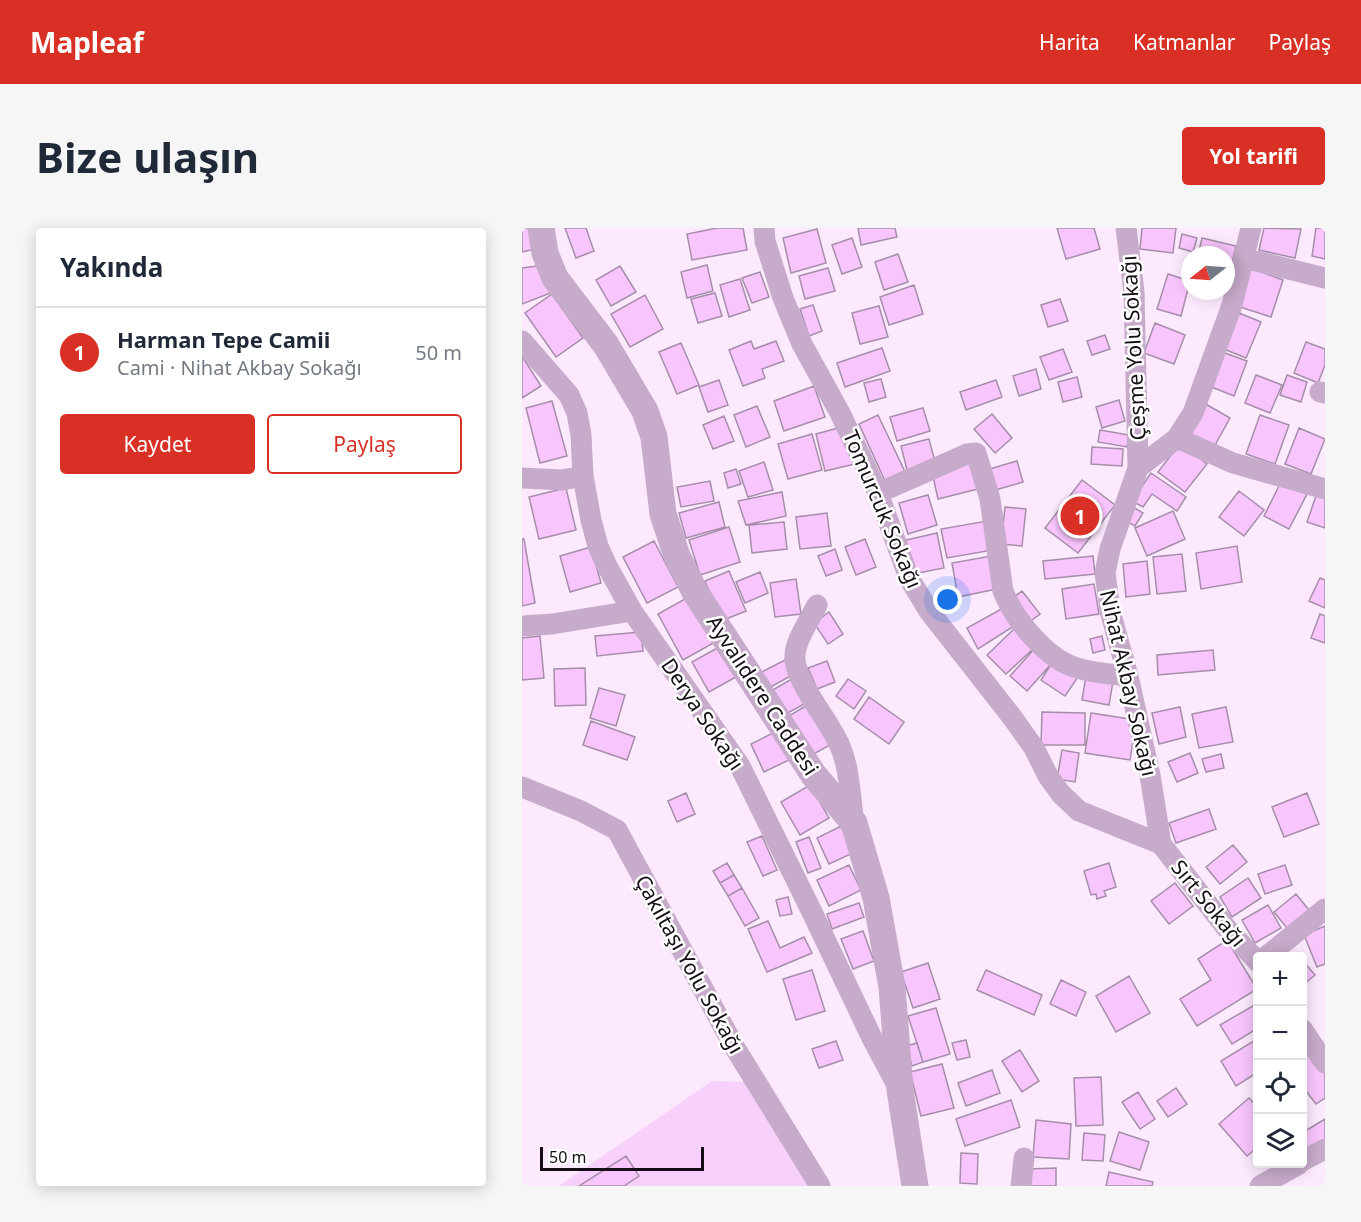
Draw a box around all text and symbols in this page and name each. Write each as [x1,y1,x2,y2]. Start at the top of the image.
text: Mapleaf [30,23,144,61]
text: Harita [1039,28,1100,56]
text: Katmanlar [1133,28,1236,56]
text: Paylaş [1269,28,1331,56]
button: Yol tarifi [1182,127,1325,185]
text: Bize ulaşın [36,128,259,185]
north arrow [1181,246,1235,300]
text: Yakında [60,249,163,285]
street label: Çeşme Yolu Sokağı [1114,255,1152,441]
text: Harman Tepe Camii [117,324,330,354]
text: 1 [74,339,85,366]
text: 50 m [415,339,462,366]
text: Cami · Nihat Akbay Sokağı [117,354,362,381]
button: Kaydet [60,414,255,474]
button: Paylaş [267,414,462,474]
street label: Tomurcuk Sokağı [837,426,929,592]
pin: 1 [1060,494,1100,538]
your location [933,585,962,614]
street label: Nihat Akbay Sokağı [1094,587,1164,779]
street label: Ayvalıdere Caddesi [701,609,825,781]
street label: Derya Sokağı [655,653,751,775]
street label: Sırt Sokağı [1165,854,1253,952]
street label: Çakıltaşı Yolu Sokağı [629,870,751,1058]
map controls [1253,952,1307,1168]
button: + [1253,952,1307,1006]
button: − [1253,1006,1307,1060]
button: locate [1253,1060,1307,1114]
button: layers [1253,1114,1307,1168]
scale bar [540,1144,704,1172]
text: 50 m [549,1146,586,1168]

